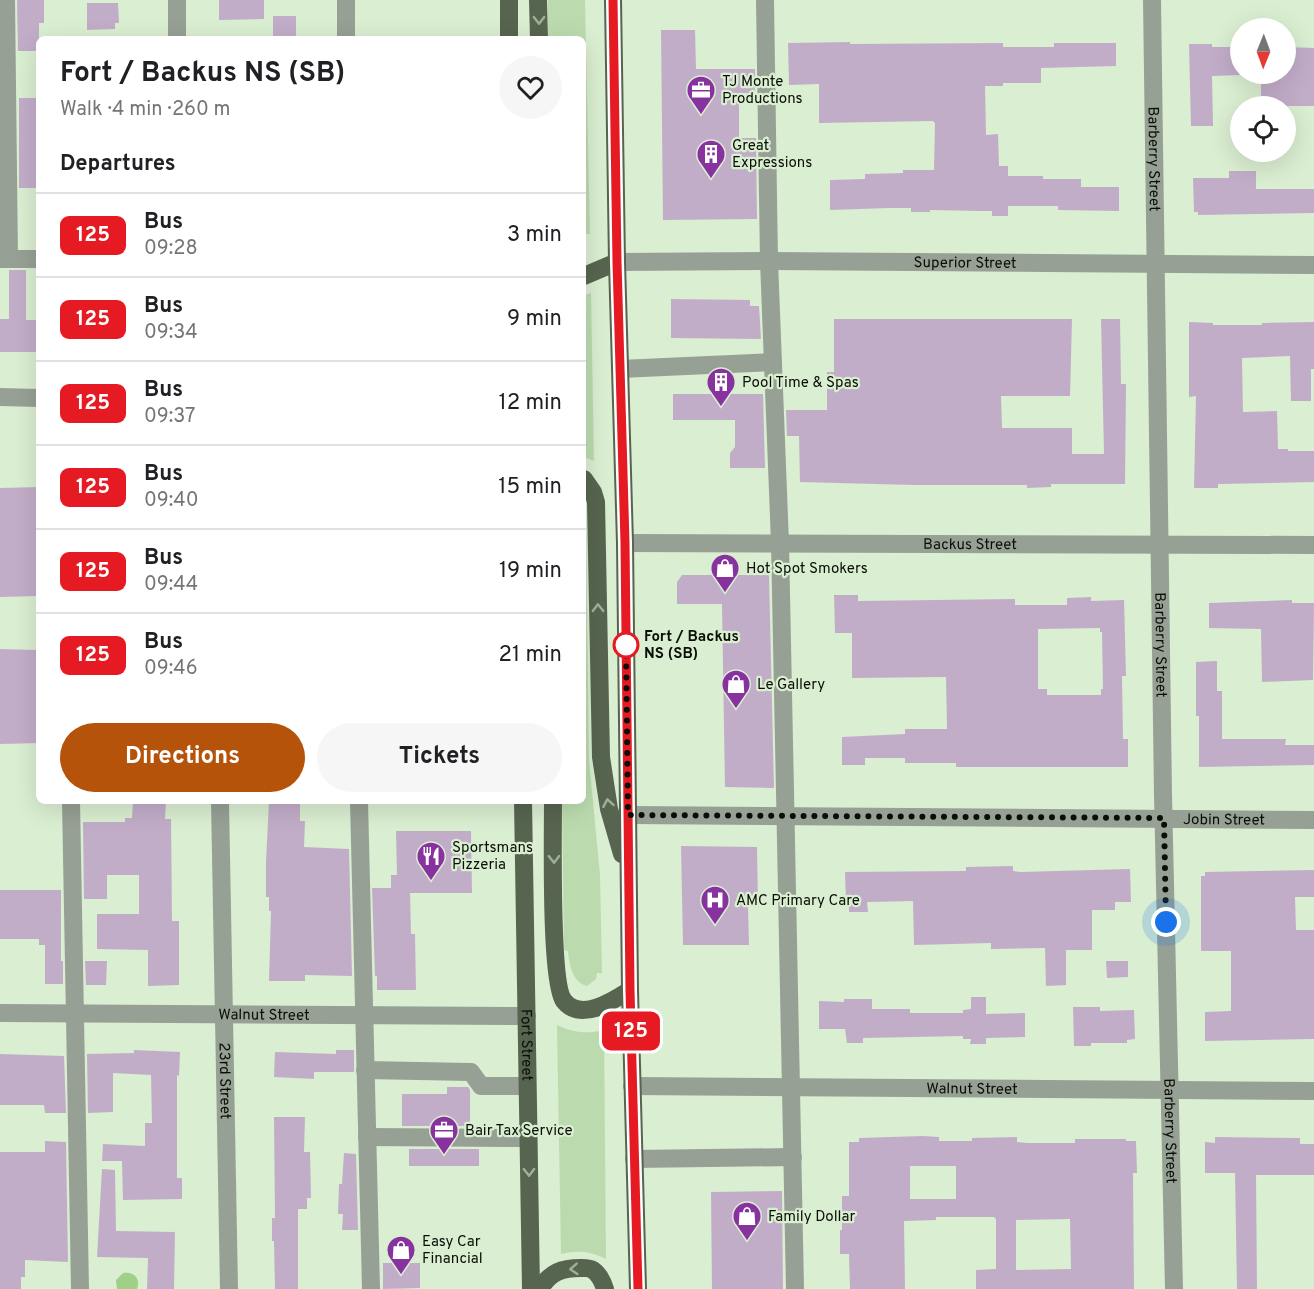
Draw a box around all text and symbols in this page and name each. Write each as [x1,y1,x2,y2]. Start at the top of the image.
one-way arrow [533,15,545,24]
north arrow [1230,18,1296,84]
map controls [1230,18,1296,162]
text: Fort / Backus NS (SB) [60,56,345,92]
button: heart [499,56,562,119]
place label: TJ Monte Productions [722,73,803,109]
office icon: TJ Monte Productions [685,74,717,116]
button: locate [1230,96,1296,162]
text: Walk · 4 min · 260 m [60,97,231,123]
street label: Barberry Street [1142,106,1163,212]
place label: Great Expressions [732,137,812,173]
building icon: Great Expressions [695,138,727,180]
text: Departures [60,151,176,178]
text: Bus [144,209,183,236]
text: 125 [76,222,110,249]
text: 3 min [507,222,562,249]
text: 09:28 [144,236,198,262]
street label: Superior Street [913,254,1017,274]
text: Bus [144,293,183,320]
text: 125 [76,306,110,333]
text: 9 min [507,306,562,333]
text: 09:34 [144,320,198,346]
building icon: Pool Time & Spas [705,366,737,408]
place label: Pool Time & Spas [742,374,859,393]
text: Bus [144,377,183,404]
text: 125 [76,390,110,417]
text: 12 min [499,390,562,417]
text: 09:37 [144,404,196,430]
text: Bus [144,461,183,488]
text: 125 [76,474,110,501]
text: 15 min [498,474,562,501]
text: 09:40 [144,488,199,514]
street label: Backus Street [923,536,1017,555]
text: Bus [144,545,183,572]
shop icon: Hot Spot Smokers [709,552,741,594]
text: 125 [76,558,110,585]
text: 19 min [499,558,562,585]
place label: Hot Spot Smokers [746,560,868,579]
text: 09:44 [144,572,198,598]
street label: Barberry Street [1149,592,1170,698]
one-way arrow [592,604,605,613]
place label: Fort / Backus NS (SB) [644,628,739,664]
text: Bus [144,629,183,656]
marker: Fort / Backus NS (SB) [613,632,639,658]
text: 125 [76,642,110,669]
text: 21 min [499,642,562,669]
text: 09:46 [144,656,198,682]
shop icon: Le Gallery [720,668,752,710]
place label: Le Gallery [757,676,825,695]
button: Directions [60,723,305,792]
button: Tickets [317,723,562,792]
one-way arrow [603,798,615,807]
street label: Jobin Street [1183,811,1265,831]
place label: Sportsmans Pizzeria [452,839,533,875]
restaurant icon: Sportsmans Pizzeria [415,840,447,882]
one-way arrow [547,855,560,864]
hospital icon: AMC Primary Care [699,884,731,926]
place label: AMC Primary Care [736,892,860,911]
your location [1151,907,1181,937]
street label: Walnut Street [218,1006,310,1026]
street label: Fort Street [515,1009,536,1081]
line badge: 125 [596,1012,666,1050]
text: 125 [614,1018,648,1045]
street label: 23rd Street [213,1042,234,1120]
street label: Barberry Street [1158,1078,1180,1184]
street label: Walnut Street [926,1080,1018,1100]
office icon: Bair Tax Service [428,1114,460,1156]
place label: Bair Tax Service [465,1122,573,1141]
one-way arrow [522,1167,535,1176]
shop icon: Family Dollar [731,1200,763,1242]
place label: Family Dollar [768,1208,856,1227]
place label: Easy Car Financial [422,1233,483,1269]
shop icon: Easy Car Financial [385,1234,417,1276]
one-way arrow [569,1262,578,1275]

